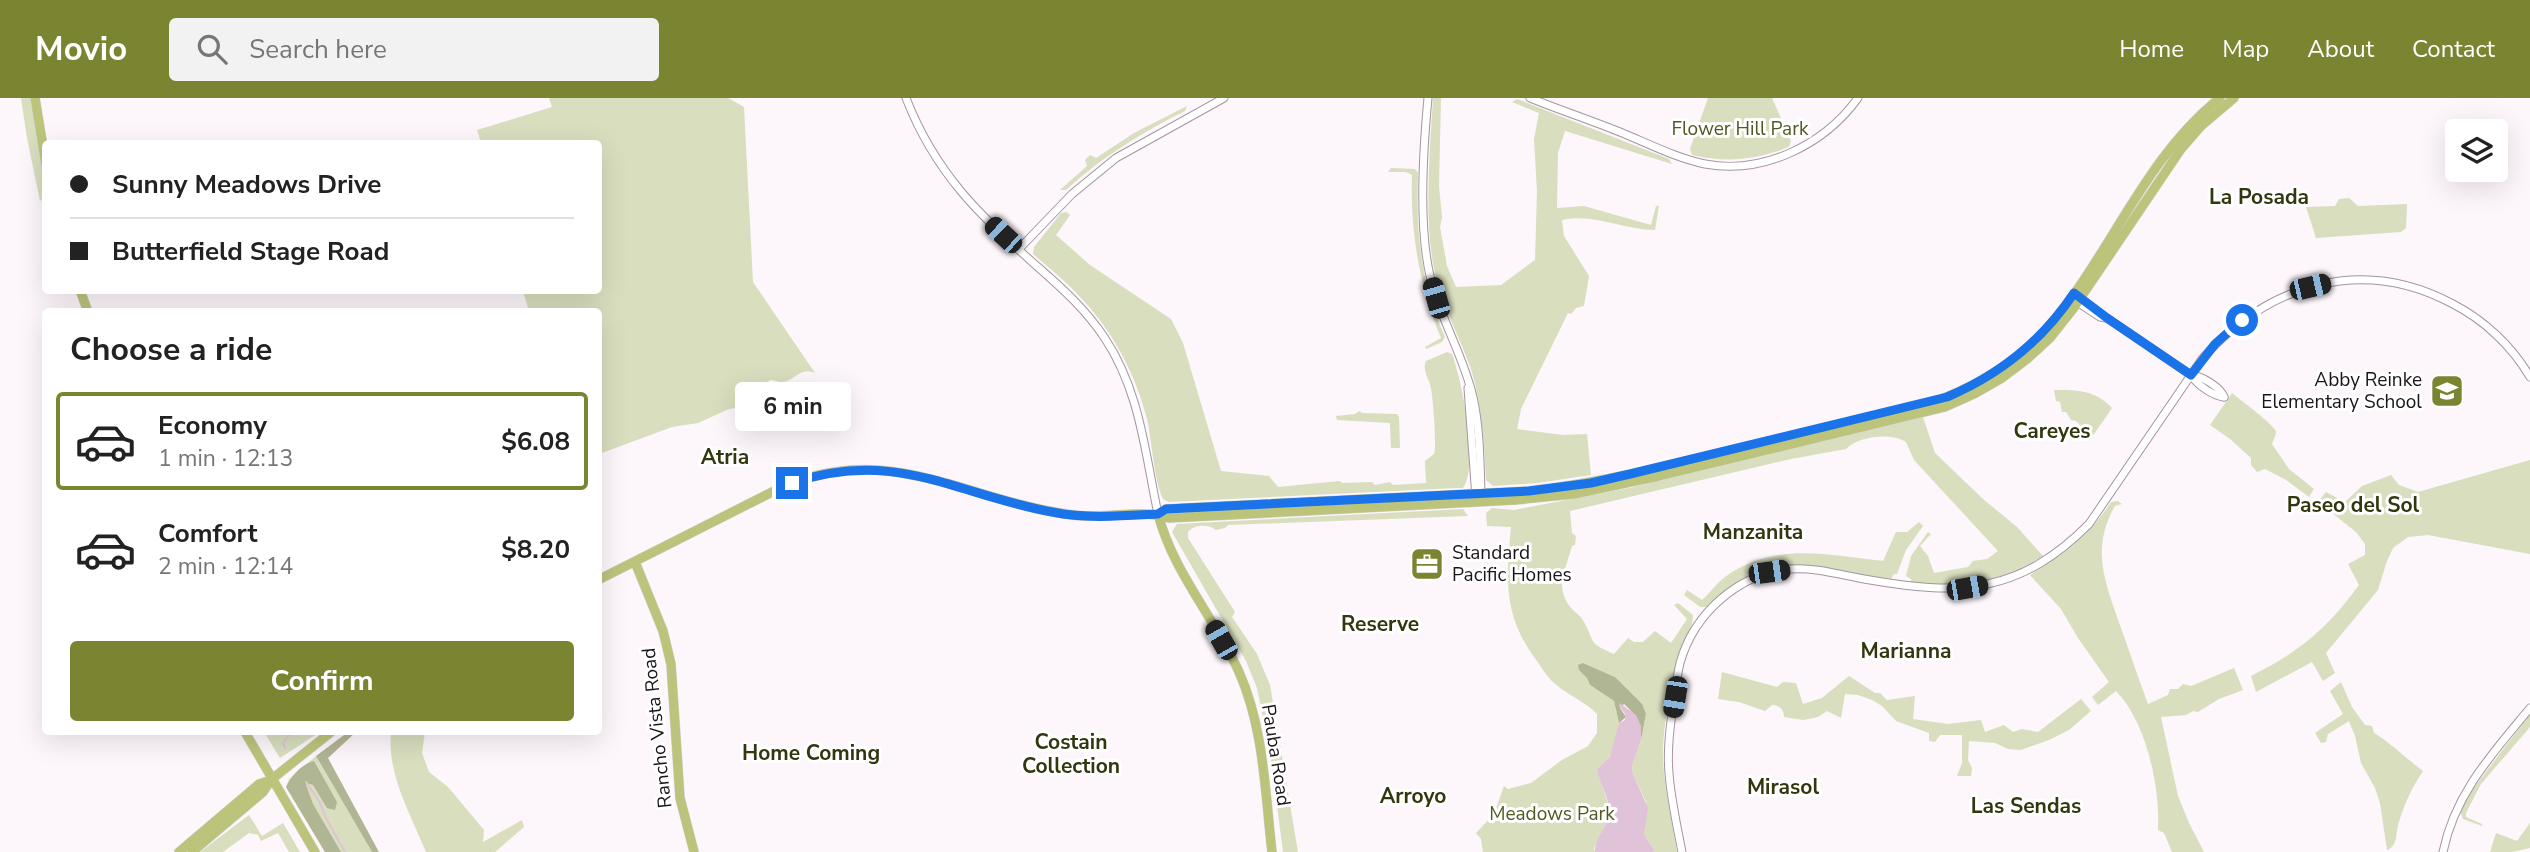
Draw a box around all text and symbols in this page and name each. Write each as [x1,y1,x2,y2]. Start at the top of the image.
search box [169,18,659,81]
text: Movio [35,27,127,72]
icon: search [193,30,231,68]
text: Search here [249,32,387,67]
text: Home [2119,33,2184,65]
text: Map [2222,33,2269,65]
text: About [2307,33,2374,65]
text: Contact [2412,33,2495,65]
park label: Flower Hill Park [1672,116,1809,142]
map controls [2445,119,2508,182]
button: layers [2445,119,2508,182]
text: Sunny Meadows Drive [112,167,381,202]
district label: La Posada [2209,183,2309,211]
car [981,213,1026,257]
text: Butterfield Stage Road [112,234,389,269]
car [2288,272,2333,302]
car [1421,275,1452,321]
route start [2226,304,2258,336]
text: Choose a ride [70,328,272,371]
place label: Abby Reinke Elementary School [2261,367,2422,415]
school or university icon: Abby Reinke Elementary School [2428,372,2466,410]
callout: 6 min [734,382,850,430]
text: 6 min [763,391,823,422]
text: Economy [158,408,267,443]
icon: car [74,410,137,473]
district label: Careyes [2013,417,2091,445]
text: $6.08 [501,424,570,459]
text: 1 min · 12:13 [158,443,293,474]
district label: Atria [701,443,749,471]
route end [776,467,808,499]
district label: Paseo del Sol [2287,491,2420,519]
text: Comfort [158,516,258,551]
icon: car [74,518,137,581]
district label: Manzanita [1703,518,1803,546]
text: $8.20 [501,532,570,567]
place label: Standard Pacific Homes [1452,540,1572,588]
office icon: Standard Pacific Homes [1408,545,1446,583]
text: 2 min · 12:14 [158,551,293,582]
car [1747,559,1792,585]
car [1945,574,1990,602]
district label: Reserve [1341,610,1419,638]
car [1202,617,1241,663]
district label: Marianna [1861,637,1951,665]
button: Confirm [70,641,574,721]
street label: Rancho Vista Road [636,647,678,809]
car [1662,675,1689,719]
street label: Pauba Road [1255,702,1297,808]
district label: Costain Collection [1022,728,1120,780]
district label: Home Coming [742,739,880,767]
district label: Mirasol [1747,773,1819,801]
district label: Arroyo [1380,782,1446,810]
district label: Las Sendas [1971,792,2081,820]
park label: Meadows Park [1489,801,1615,827]

